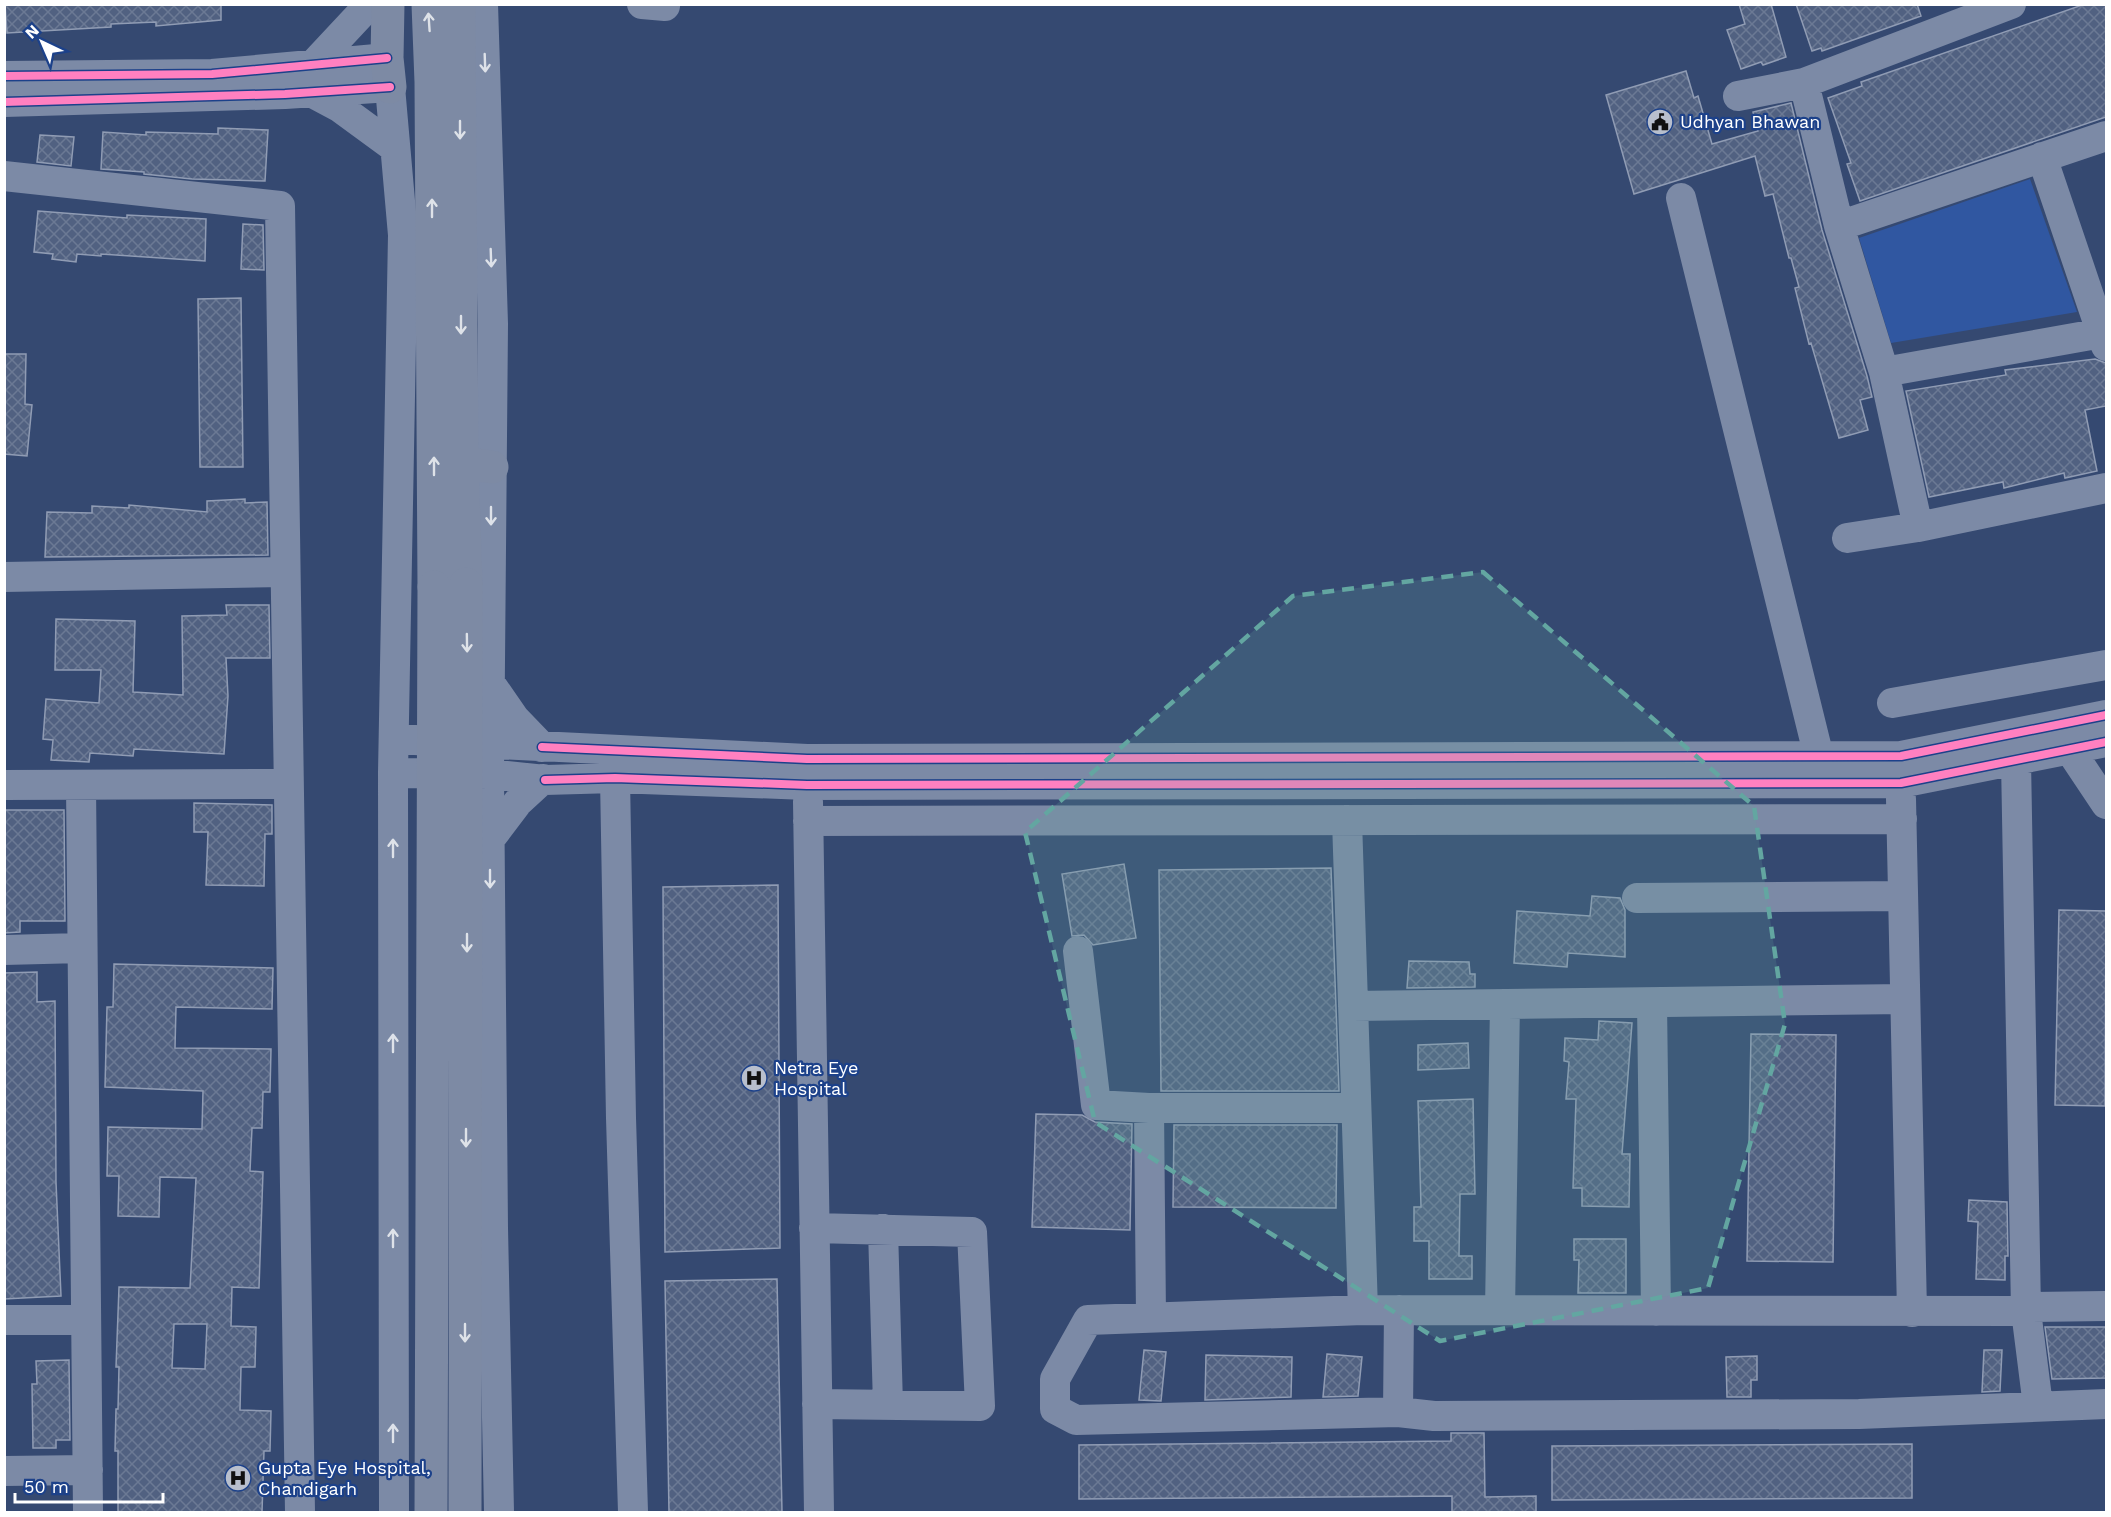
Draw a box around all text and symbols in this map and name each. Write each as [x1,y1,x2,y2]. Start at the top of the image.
north arrow [12,12,72,72]
one-way arrow [423,13,434,33]
text: N [21,21,43,43]
one-way arrow [479,52,490,72]
public building icon: Udhyan Bhawan [1645,107,1675,137]
place label: Udhyan Bhawan [1680,111,1820,132]
one-way arrow [454,120,466,140]
one-way arrow [426,198,438,218]
one-way arrow [486,247,497,267]
one-way arrow [455,315,467,335]
one-way arrow [428,456,440,476]
one-way arrow [485,505,497,525]
one-way arrow [461,632,473,652]
one-way arrow [387,839,399,859]
one-way arrow [484,868,496,888]
one-way arrow [461,932,473,952]
one-way arrow [387,1034,399,1054]
place label: Netra Eye Hospital [774,1057,858,1099]
hospital icon: Netra Eye Hospital [739,1063,769,1093]
one-way arrow [460,1127,472,1147]
one-way arrow [387,1229,399,1249]
one-way arrow [460,1322,471,1342]
one-way arrow [387,1424,399,1444]
place label: Gupta Eye Hospital, Chandigarh [258,1457,431,1499]
hospital icon: Gupta Eye Hospital, Chandigarh [223,1463,253,1493]
scale bar [15,1466,164,1504]
text: 50 m [24,1476,69,1497]

